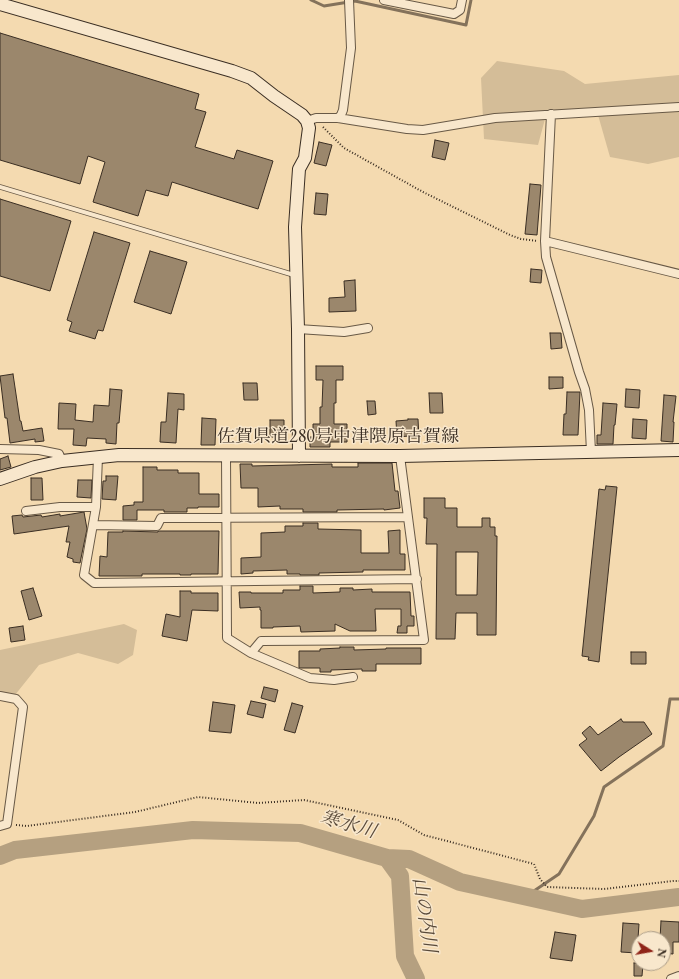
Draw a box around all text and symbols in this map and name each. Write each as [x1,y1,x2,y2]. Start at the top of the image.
street label: 佐賀県道280号中津隈原古賀線 [217,426,459,448]
water label: 寒水川 [317,806,379,844]
water label: 山の内川 [407,876,441,954]
north arrow [631,931,671,971]
text: N [654,947,670,959]

